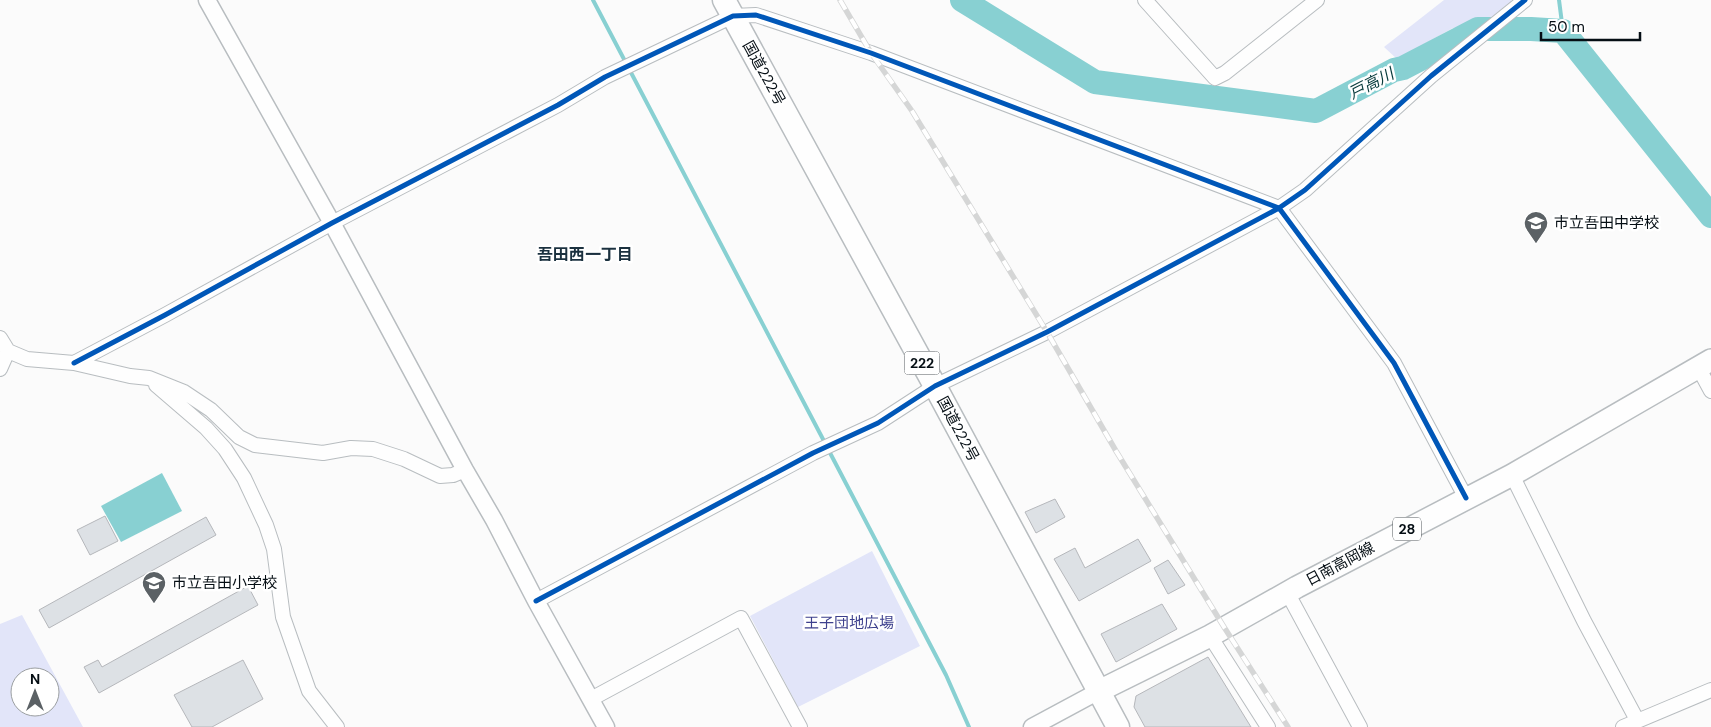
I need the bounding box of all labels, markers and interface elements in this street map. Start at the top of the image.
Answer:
scale bar [1541,10,1640,42]
text: 50 m [1548,17,1585,37]
street label: 国道222号 [738,37,790,109]
water label: 戸高川 [1345,62,1399,104]
school or university icon: 市立吾田中学校 [1523,210,1549,244]
place label: 市立吾田中学校 [1554,213,1659,233]
district label: 吾田西一丁目 [537,244,633,265]
road number: 222 [904,352,940,374]
street label: 国道222号 [933,393,983,465]
road number: 28 [1393,518,1421,540]
street label: 日南高岡線 [1302,538,1378,590]
school or university icon: 市立吾田小学校 [141,570,167,604]
place label: 市立吾田小学校 [172,573,277,593]
park label: 王子団地広場 [804,613,894,633]
north arrow [10,667,60,717]
text: N [30,670,40,688]

